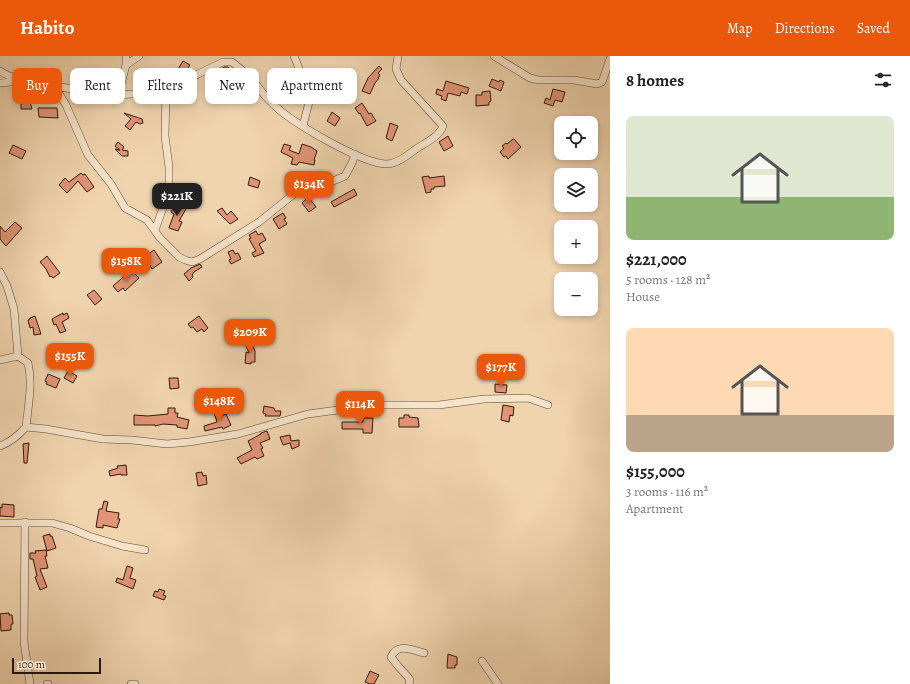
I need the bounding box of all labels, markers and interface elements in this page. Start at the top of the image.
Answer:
text: Habito [20,15,74,41]
text: Map [727,19,753,38]
text: Directions [775,19,835,38]
text: Saved [857,19,890,38]
chip: Buy [12,68,62,104]
chip: Rent [70,68,125,104]
chip: Filters [133,68,197,104]
chip: New [205,68,259,104]
chip: Apartment [267,68,357,104]
text: 8 homes [626,69,684,92]
icon: filters [872,69,894,91]
map controls [554,116,598,316]
button: locate [554,116,598,160]
icon: home [724,142,796,214]
button: layers [554,168,598,212]
pin: $134K [281,171,337,205]
text: $134K [294,175,324,192]
pin: $221K [149,183,205,217]
text: $221K [161,187,193,204]
button: + [554,220,598,264]
pin: $158K [98,248,154,282]
text: $221,000 [626,248,687,271]
text: $158K [110,252,142,269]
text: 5 rooms · 128 m² [626,271,710,288]
button: − [554,272,598,316]
text: House [626,288,660,305]
pin: $209K [222,319,278,353]
text: $209K [233,323,267,340]
pin: $155K [42,343,98,377]
text: $155K [55,347,85,364]
pin: $177K [473,354,529,388]
icon: home [724,354,796,426]
text: $177K [486,358,516,375]
pin: $148K [191,388,247,422]
pin: $114K [332,391,388,425]
text: $148K [203,392,235,409]
text: $114K [345,395,375,412]
text: $155,000 [626,460,685,483]
text: 3 rooms · 116 m² [626,483,708,500]
text: Apartment [626,500,684,517]
scale bar [12,656,101,675]
text: 100 m [18,657,45,672]

